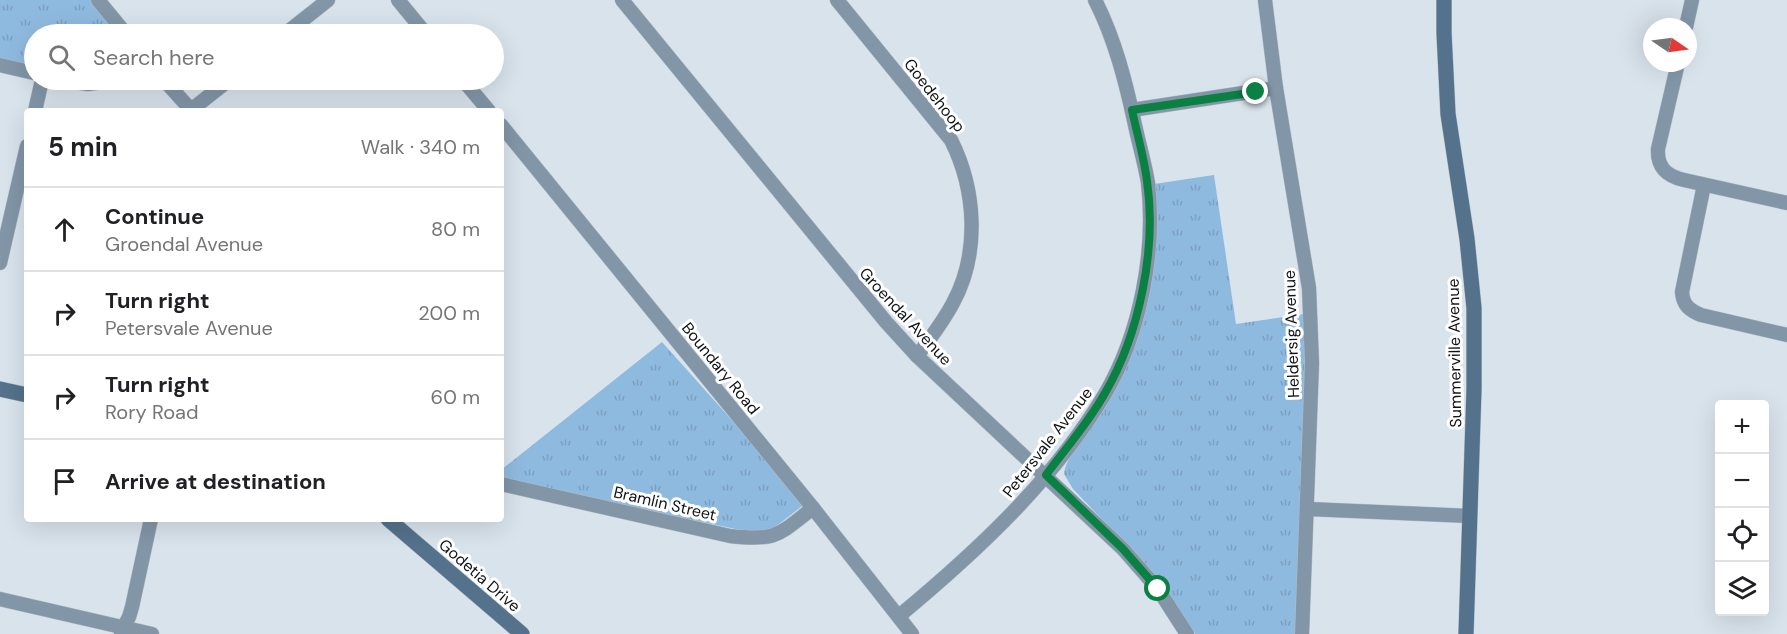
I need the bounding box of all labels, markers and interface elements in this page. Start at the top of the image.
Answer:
north arrow [1643,18,1697,72]
search box [24,24,504,90]
icon: search [45,41,78,74]
text: Search here [93,43,214,72]
street label: Goedehoop [899,54,970,136]
route end [1242,78,1268,104]
text: 5 min [48,130,118,164]
text: Walk · 340 m [361,134,480,160]
text: Continue [105,202,204,231]
icon: ahead [48,213,81,246]
text: 80 m [431,216,480,242]
text: Groendal Avenue [105,231,263,257]
street label: Groendal Avenue [855,263,956,370]
street label: Heldersig Avenue [1279,270,1304,398]
street label: Summerville Avenue [1443,278,1466,428]
text: Turn right [105,286,210,315]
icon: right [48,297,81,330]
text: 200 m [418,300,480,326]
text: Petersvale Avenue [105,315,273,341]
street label: Boundary Road [677,318,764,419]
text: Turn right [105,370,210,399]
icon: right [48,381,81,414]
street label: Petersvale Avenue [998,383,1097,502]
text: 60 m [431,384,480,410]
text: Rory Road [105,399,199,425]
map controls [1715,400,1769,616]
button: + [1715,400,1769,454]
button: − [1715,454,1769,508]
icon: arrive [48,465,81,498]
text: Arrive at destination [105,467,326,496]
street label: Bramlin Street [612,481,718,525]
button: locate [1715,508,1769,562]
street label: Godetia Drive [435,534,525,617]
button: layers [1715,562,1769,616]
route start [1144,575,1170,601]

